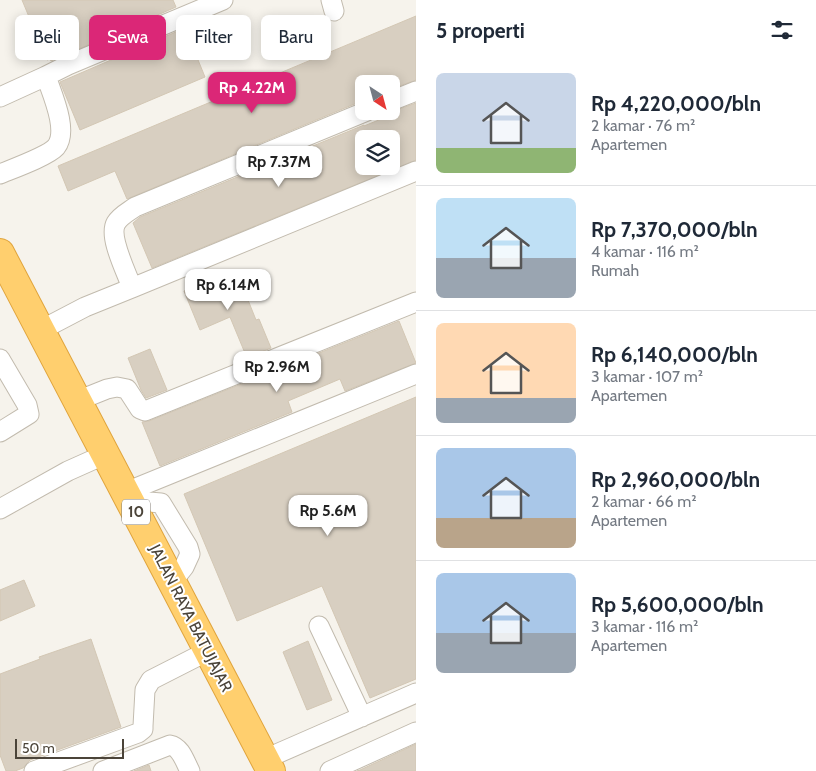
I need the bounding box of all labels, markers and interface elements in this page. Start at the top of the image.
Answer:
chip: Beli [15,15,79,60]
chip: Sewa [89,15,166,60]
chip: Filter [176,15,251,60]
chip: Baru [261,15,331,60]
icon: filters [768,16,796,44]
text: 5 properti [436,18,525,43]
pin: Rp 4.22M [200,72,304,114]
north arrow [355,75,400,120]
map controls [355,75,400,175]
text: Rp 4.22M [219,78,285,97]
text: Rp 4,220,000/bln [591,91,761,116]
icon: home [476,93,536,153]
text: 2 kamar · 76 m² [591,116,695,135]
button: layers [355,130,400,175]
text: Apartemen [591,135,667,154]
pin: Rp 7.37M [227,146,331,188]
text: Rp 7.37M [247,152,311,171]
text: Rp 7,370,000/bln [591,217,758,242]
icon: home [476,218,536,278]
text: 4 kamar · 116 m² [591,242,699,261]
text: Rumah [591,261,639,280]
pin: Rp 6.14M [176,268,280,311]
text: Rp 6.14M [196,275,260,294]
text: Rp 6,140,000/bln [591,342,758,367]
icon: home [476,343,536,403]
pin: Rp 2.96M [225,350,329,393]
text: Rp 2.96M [244,357,310,376]
text: 3 kamar · 107 m² [591,367,703,386]
text: Apartemen [591,386,667,405]
text: Rp 2,960,000/bln [591,467,760,492]
icon: home [476,468,536,528]
text: 2 kamar · 66 m² [591,492,697,511]
pin: Rp 5.6M [282,494,374,537]
road number: 10 [122,500,150,524]
text: Rp 5.6M [299,501,357,520]
text: Apartemen [591,511,667,530]
street label: JALAN RAYA BATUJAJAR [145,540,237,695]
text: Rp 5,600,000/bln [591,592,764,617]
icon: home [476,593,536,653]
text: 3 kamar · 116 m² [591,617,698,636]
text: Apartemen [591,636,667,655]
scale bar [15,736,124,759]
text: 50 m [22,739,55,757]

